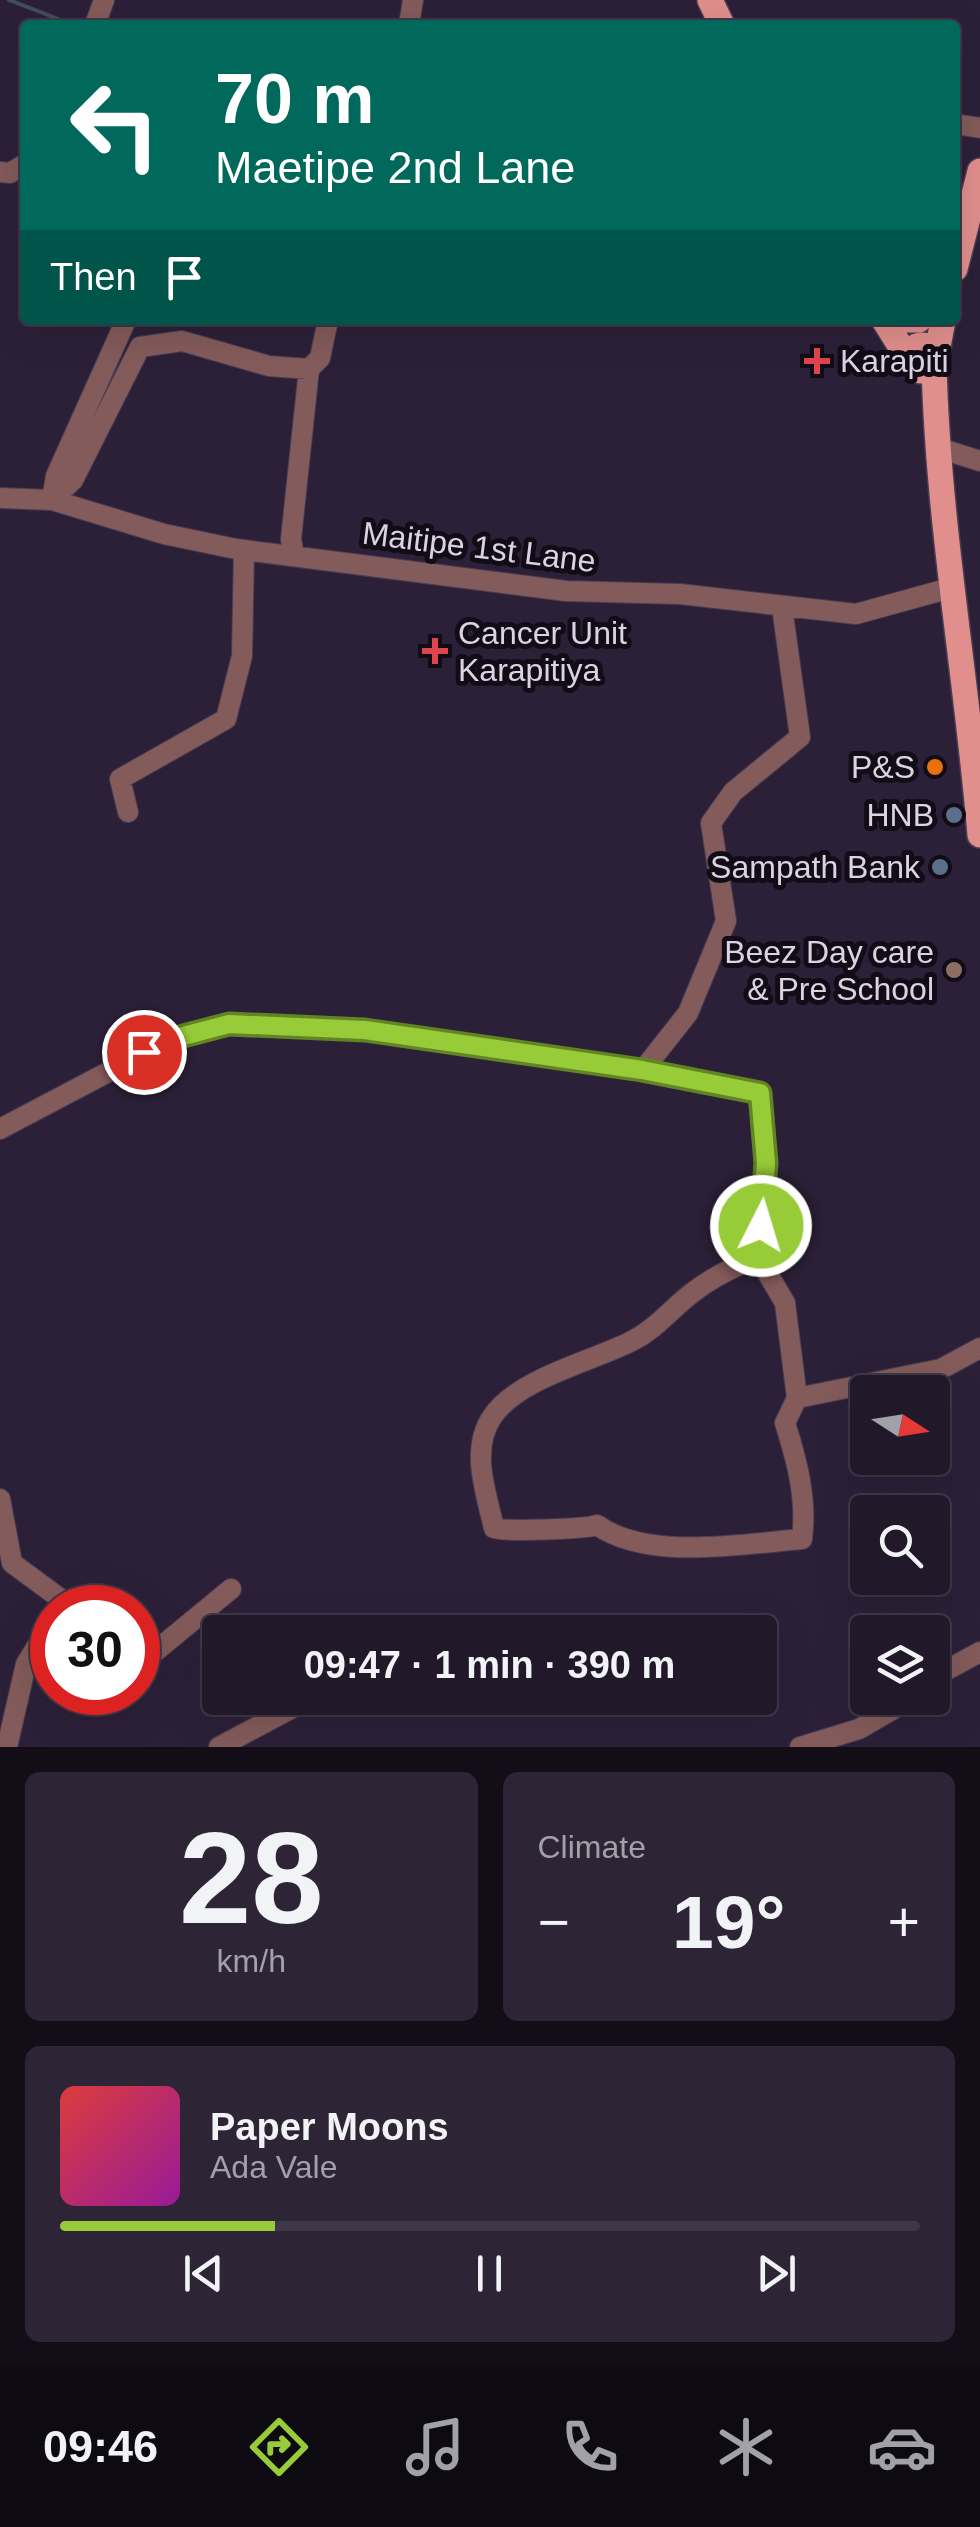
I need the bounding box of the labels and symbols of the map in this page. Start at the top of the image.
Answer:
place label: Karapiti [840,343,949,379]
marker: Karapiti [804,348,830,374]
street label: Maitipe 1st Lane [360,515,598,579]
place label: Cancer Unit Karapitiya [458,615,627,688]
marker: Cancer Unit Karapitiya [422,638,448,664]
place label: P&S [851,749,915,785]
marker: P&S [924,756,946,778]
place label: HNB [866,797,934,833]
marker: HNB [943,804,965,826]
place label: Sampath Bank [710,849,921,885]
marker: Sampath Bank [929,856,951,878]
place label: Beez Day care & Pre School [724,934,934,1007]
marker: Beez Day care & Pre School [943,959,965,981]
pin [102,1010,187,1095]
position arrow [709,1174,813,1278]
north arrow [850,1375,950,1475]
speed limit sign: 30 [30,1585,160,1715]

